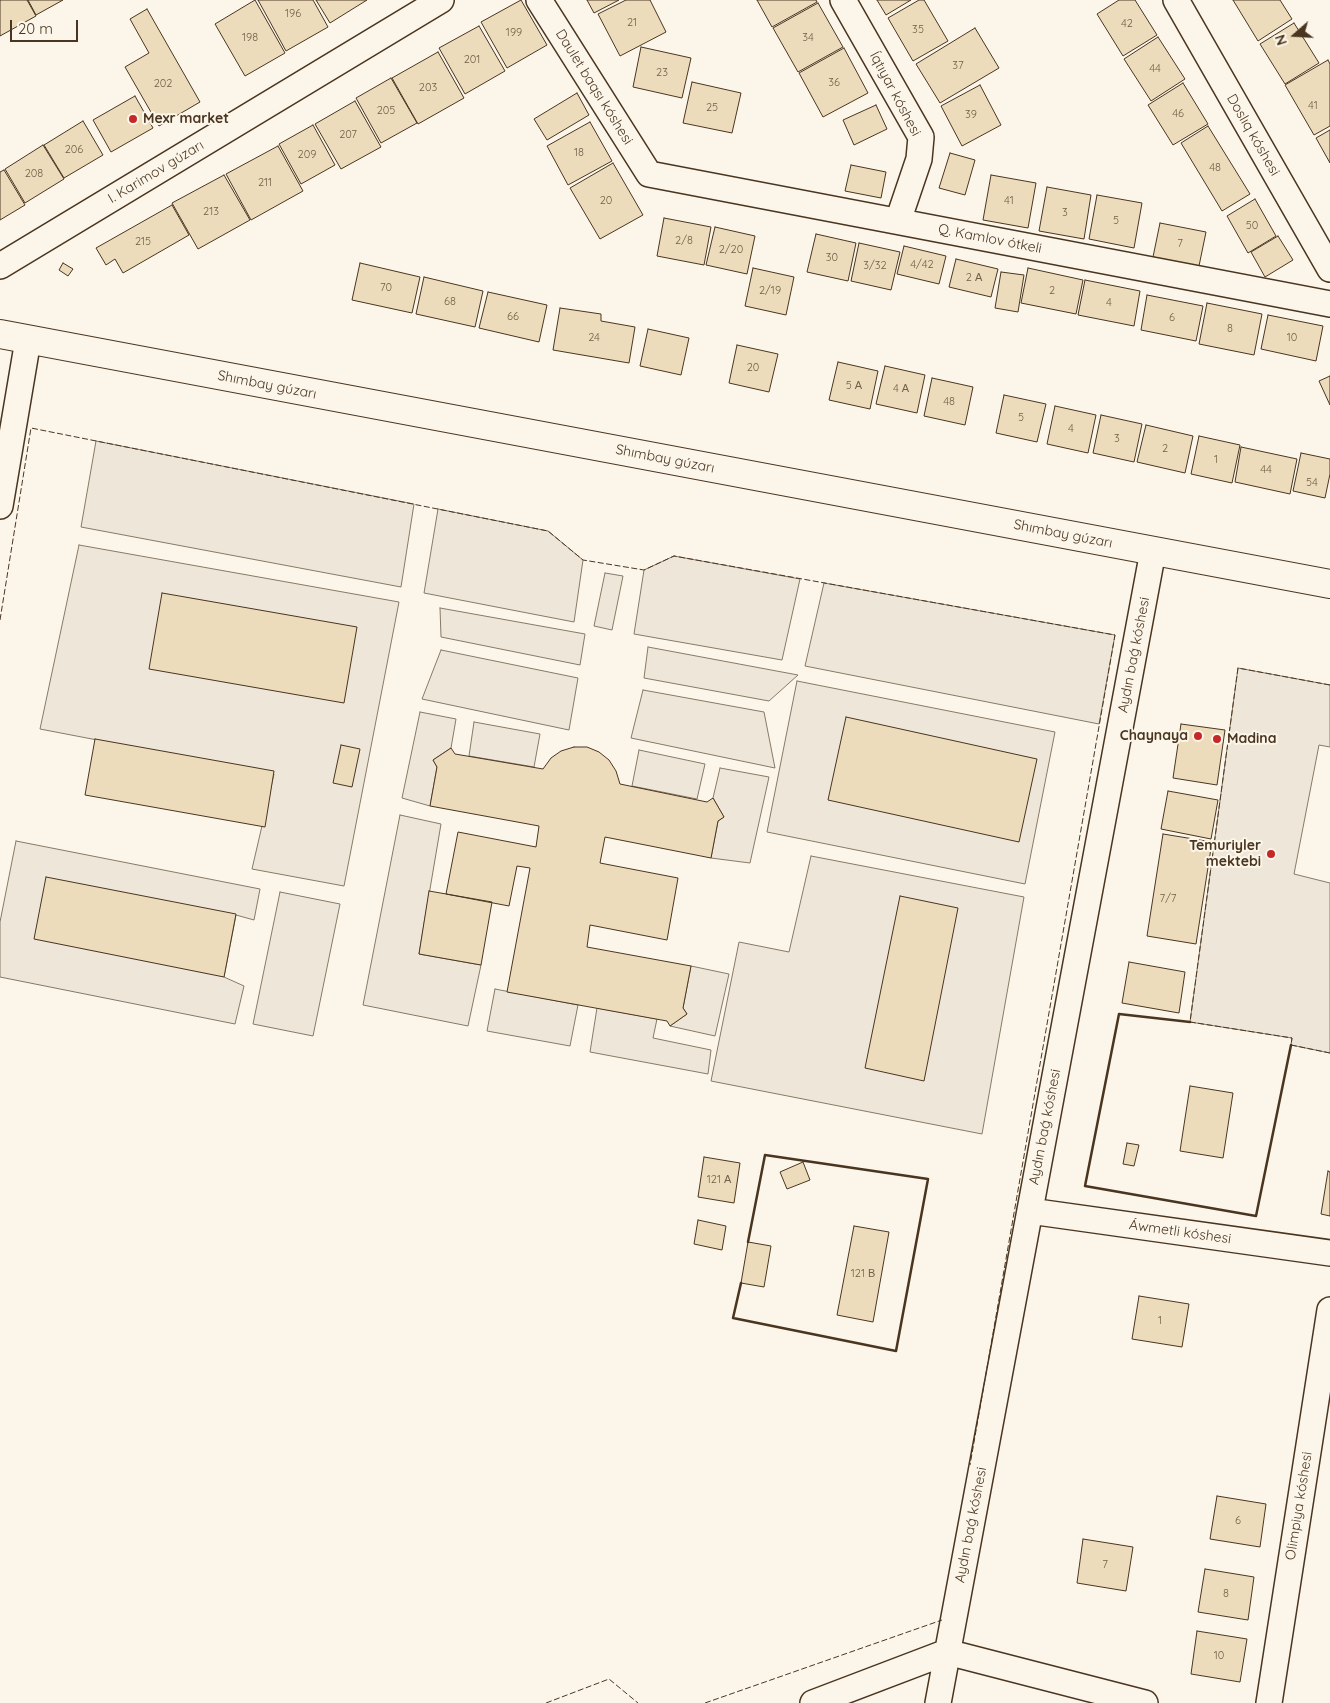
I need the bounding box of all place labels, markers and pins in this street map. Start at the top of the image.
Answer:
place label: Mexr market [143,111,229,127]
marker: Mexr market [127,113,139,125]
place label: Chaynaya [1120,728,1188,744]
marker: Chaynaya [1192,730,1204,742]
place label: Madina [1227,731,1276,747]
marker: Madina [1211,733,1223,745]
place label: Temuriyler mektebi [1189,838,1261,870]
marker: Temuriyler mektebi [1265,848,1277,860]

